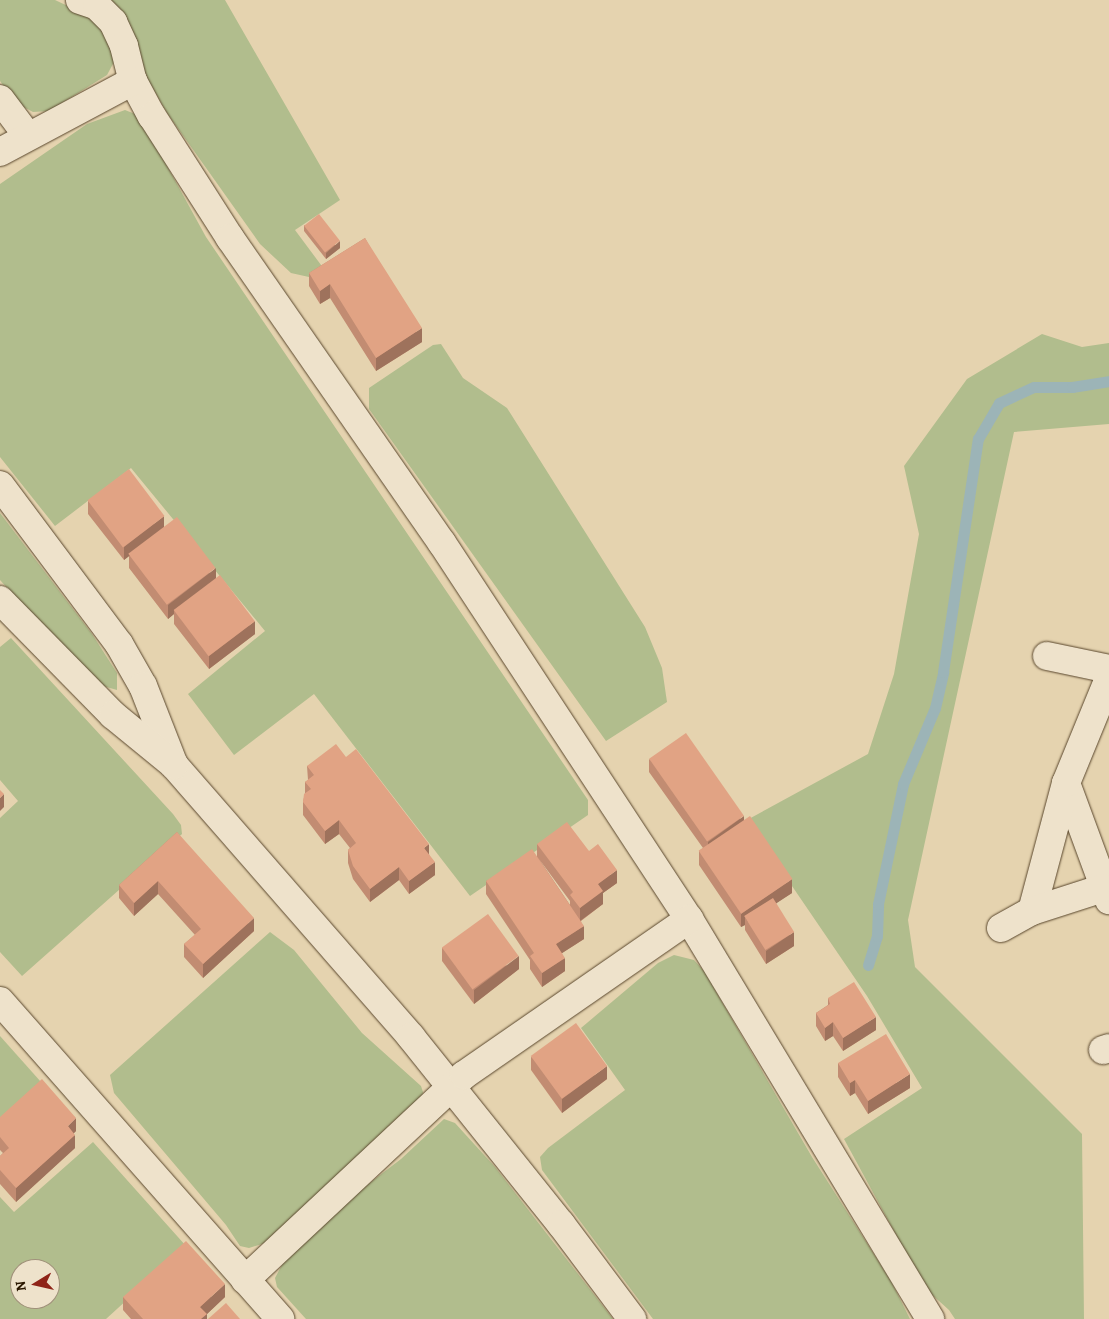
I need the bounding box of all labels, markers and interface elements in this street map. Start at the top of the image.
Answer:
north arrow [10,1259,60,1309]
text: N [10,1280,31,1293]

